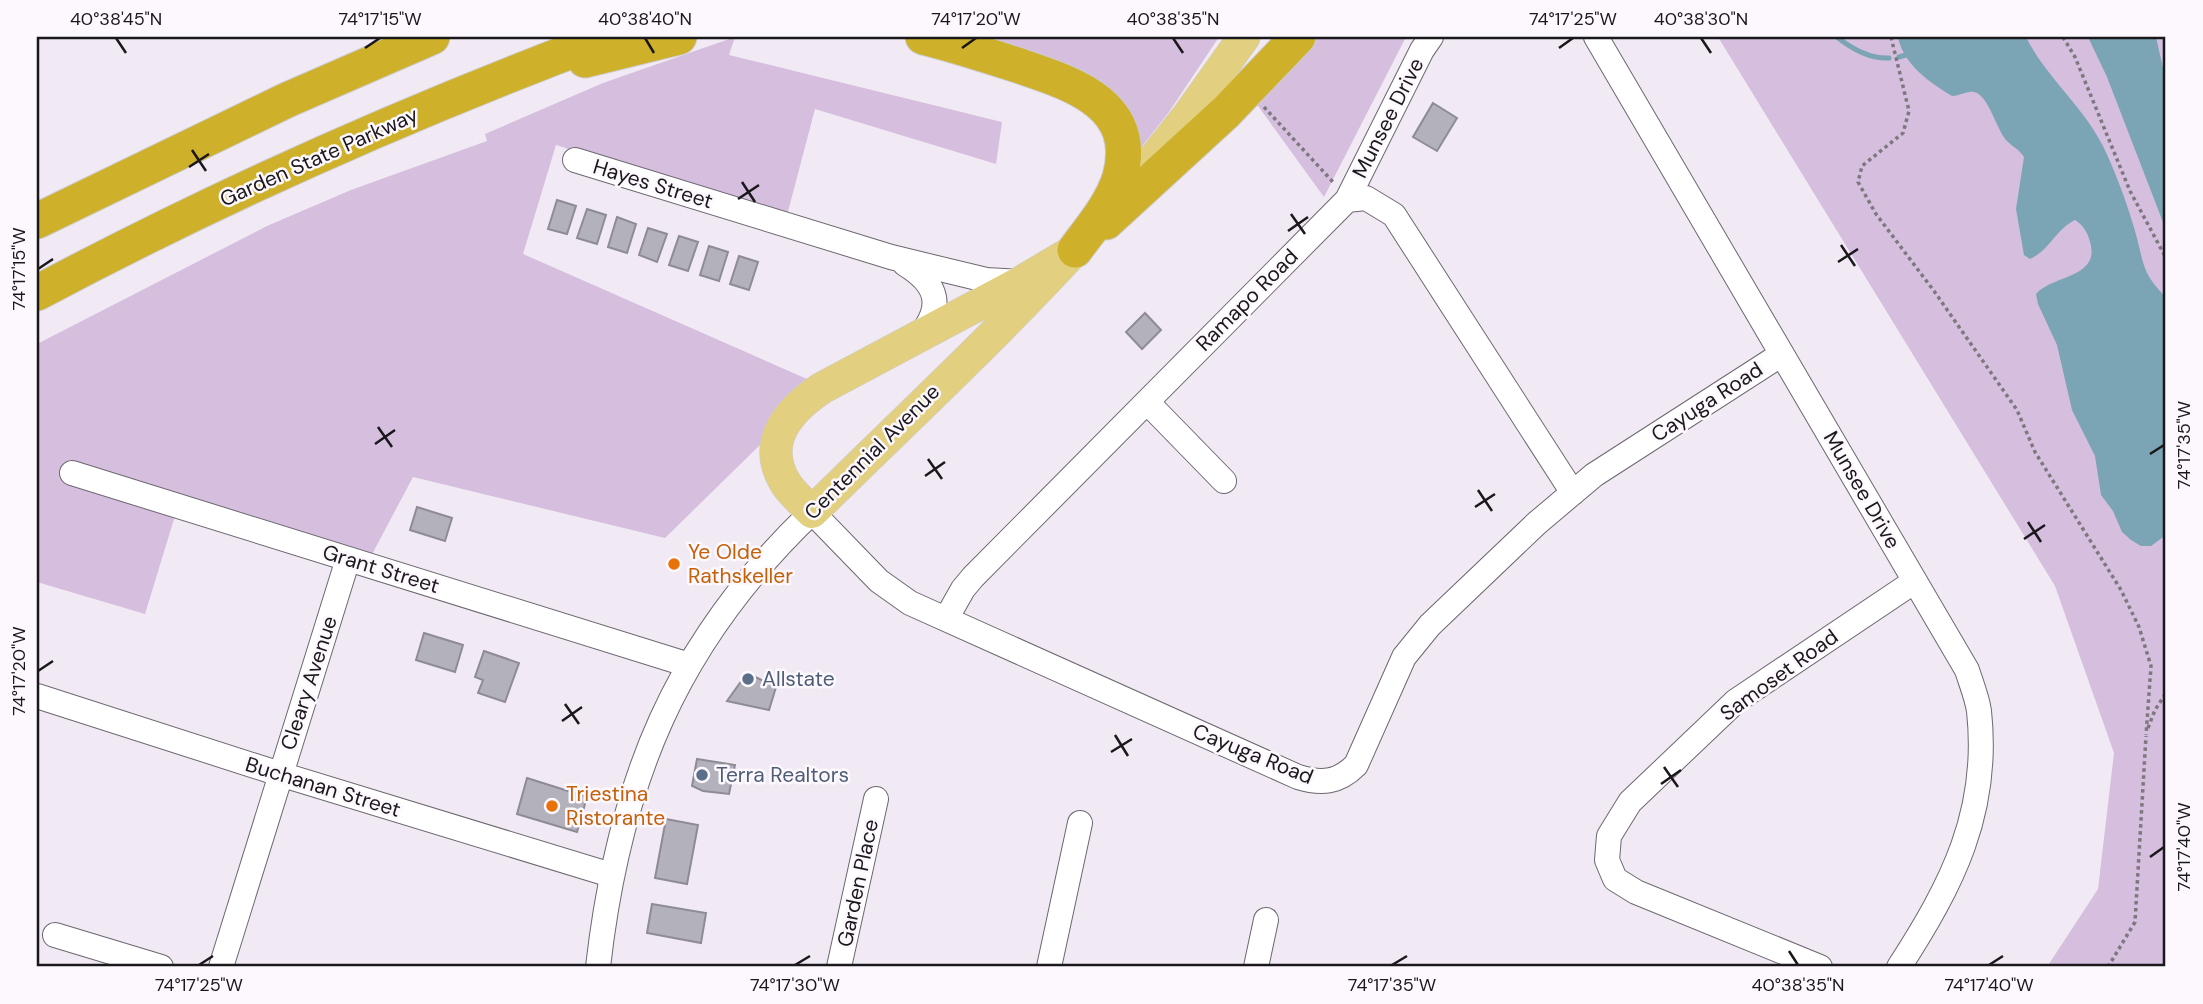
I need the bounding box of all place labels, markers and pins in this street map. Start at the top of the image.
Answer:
place label: Ye Olde Rathskeller [688,538,793,590]
marker: Ye Olde Rathskeller [666,556,682,572]
place label: Allstate [762,665,835,693]
marker: Allstate [740,671,756,687]
place label: Terra Realtors [716,761,849,789]
marker: Terra Realtors [694,767,710,783]
place label: Triestina Ristorante [566,780,665,832]
marker: Triestina Ristorante [544,798,560,814]

